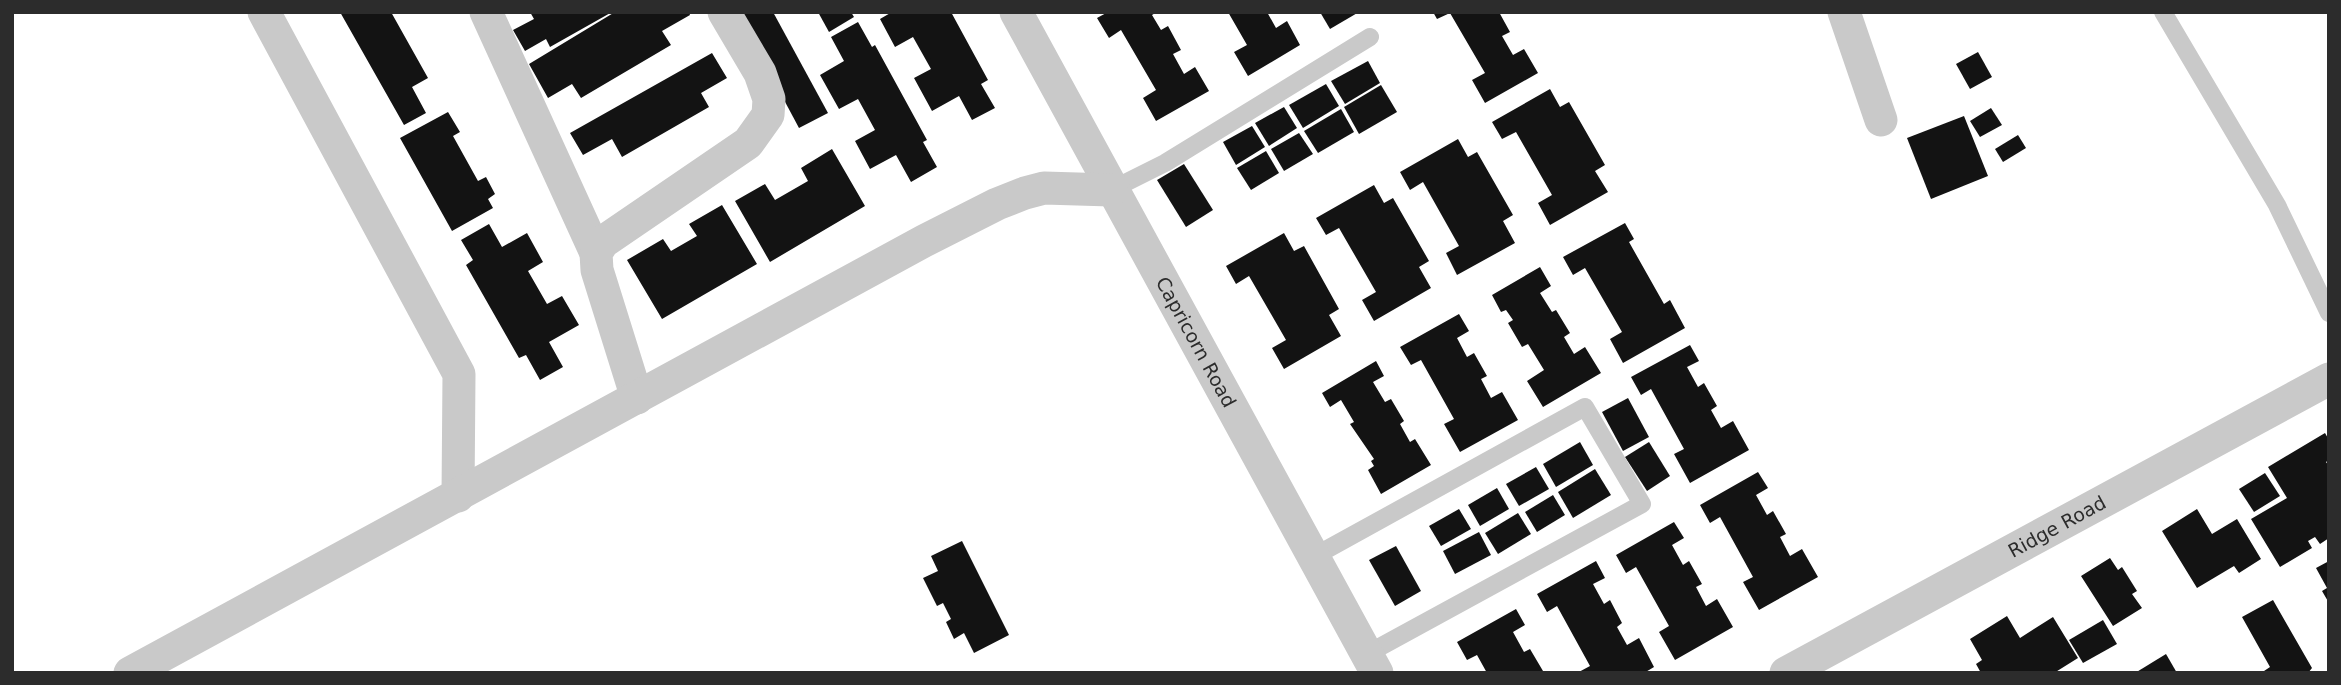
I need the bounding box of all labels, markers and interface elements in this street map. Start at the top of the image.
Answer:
street label: Capricorn Road [1152,273,1241,411]
street label: Ridge Road [2004,491,2110,562]

